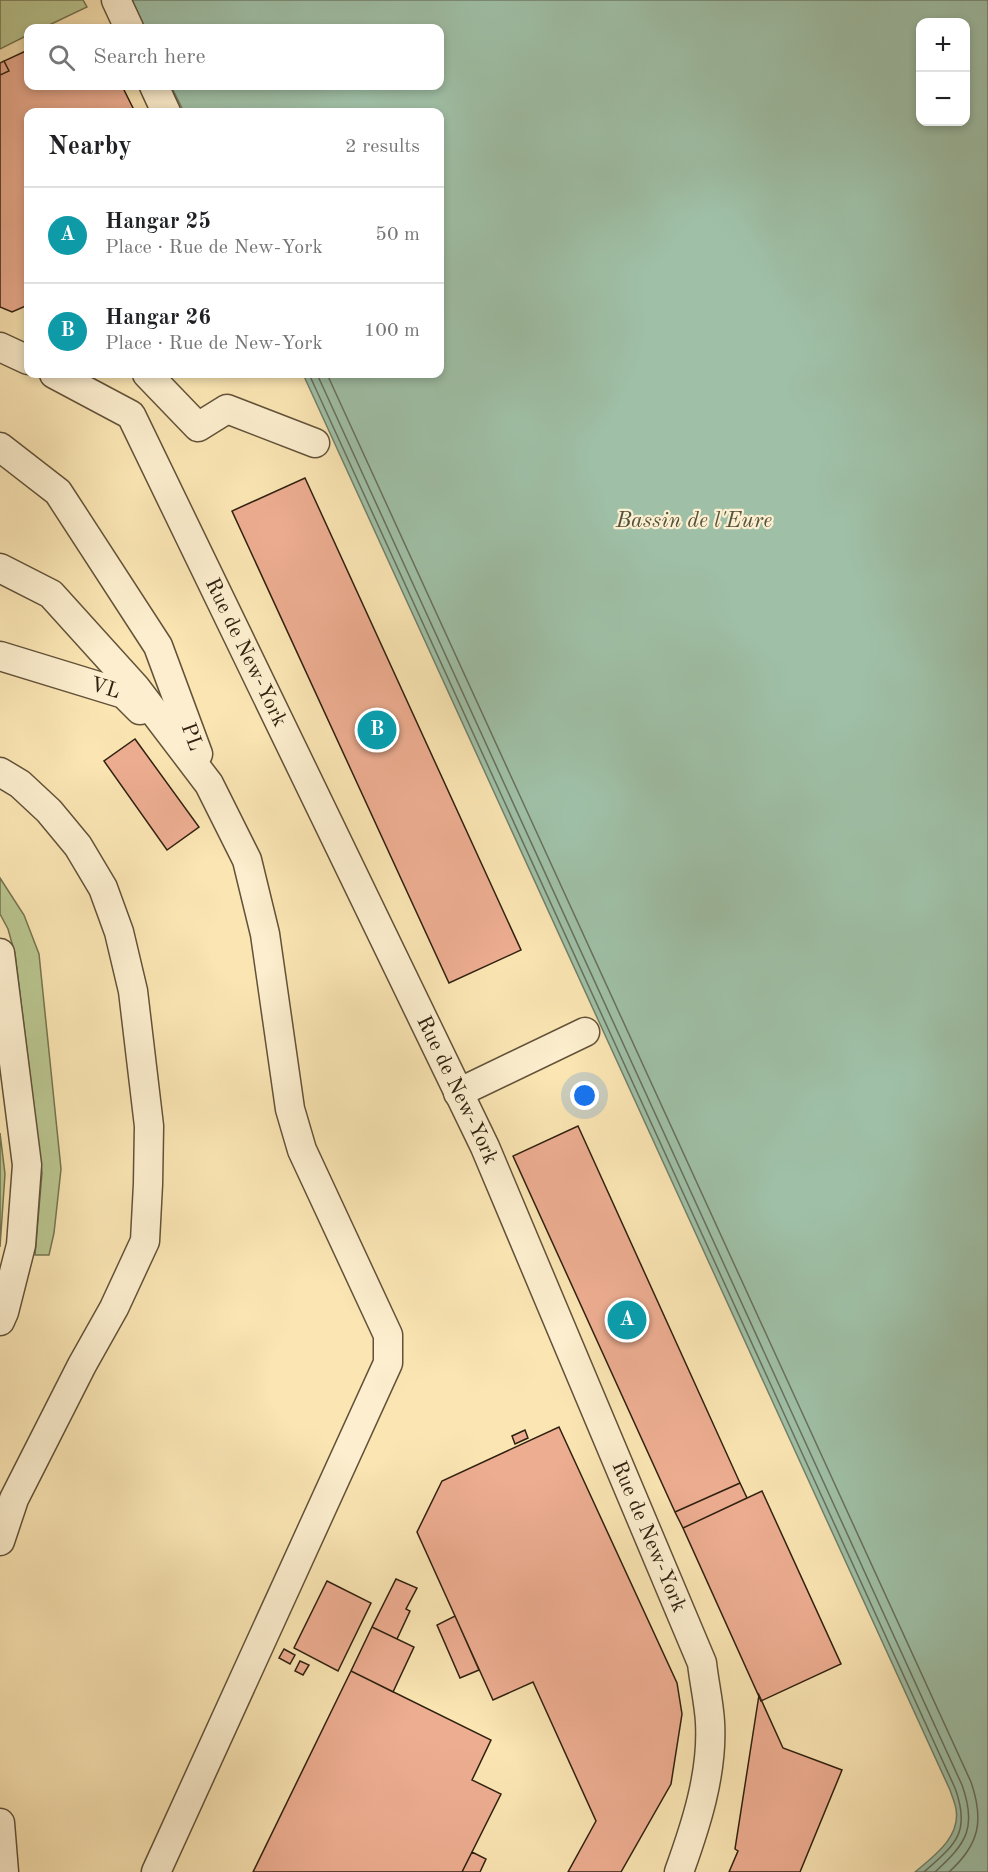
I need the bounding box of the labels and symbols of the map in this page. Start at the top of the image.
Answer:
water label: Bassin de l'Eure [615,510,772,532]
street label: Rue de New-York [201,575,291,730]
street label: VL [88,674,123,703]
pin: B [358,708,397,752]
street label: PL [177,720,206,754]
street label: Rue de New-York [413,1012,502,1167]
your location [570,1081,599,1110]
pin: A [608,1298,646,1342]
street label: Rue de New-York [608,1458,690,1615]

